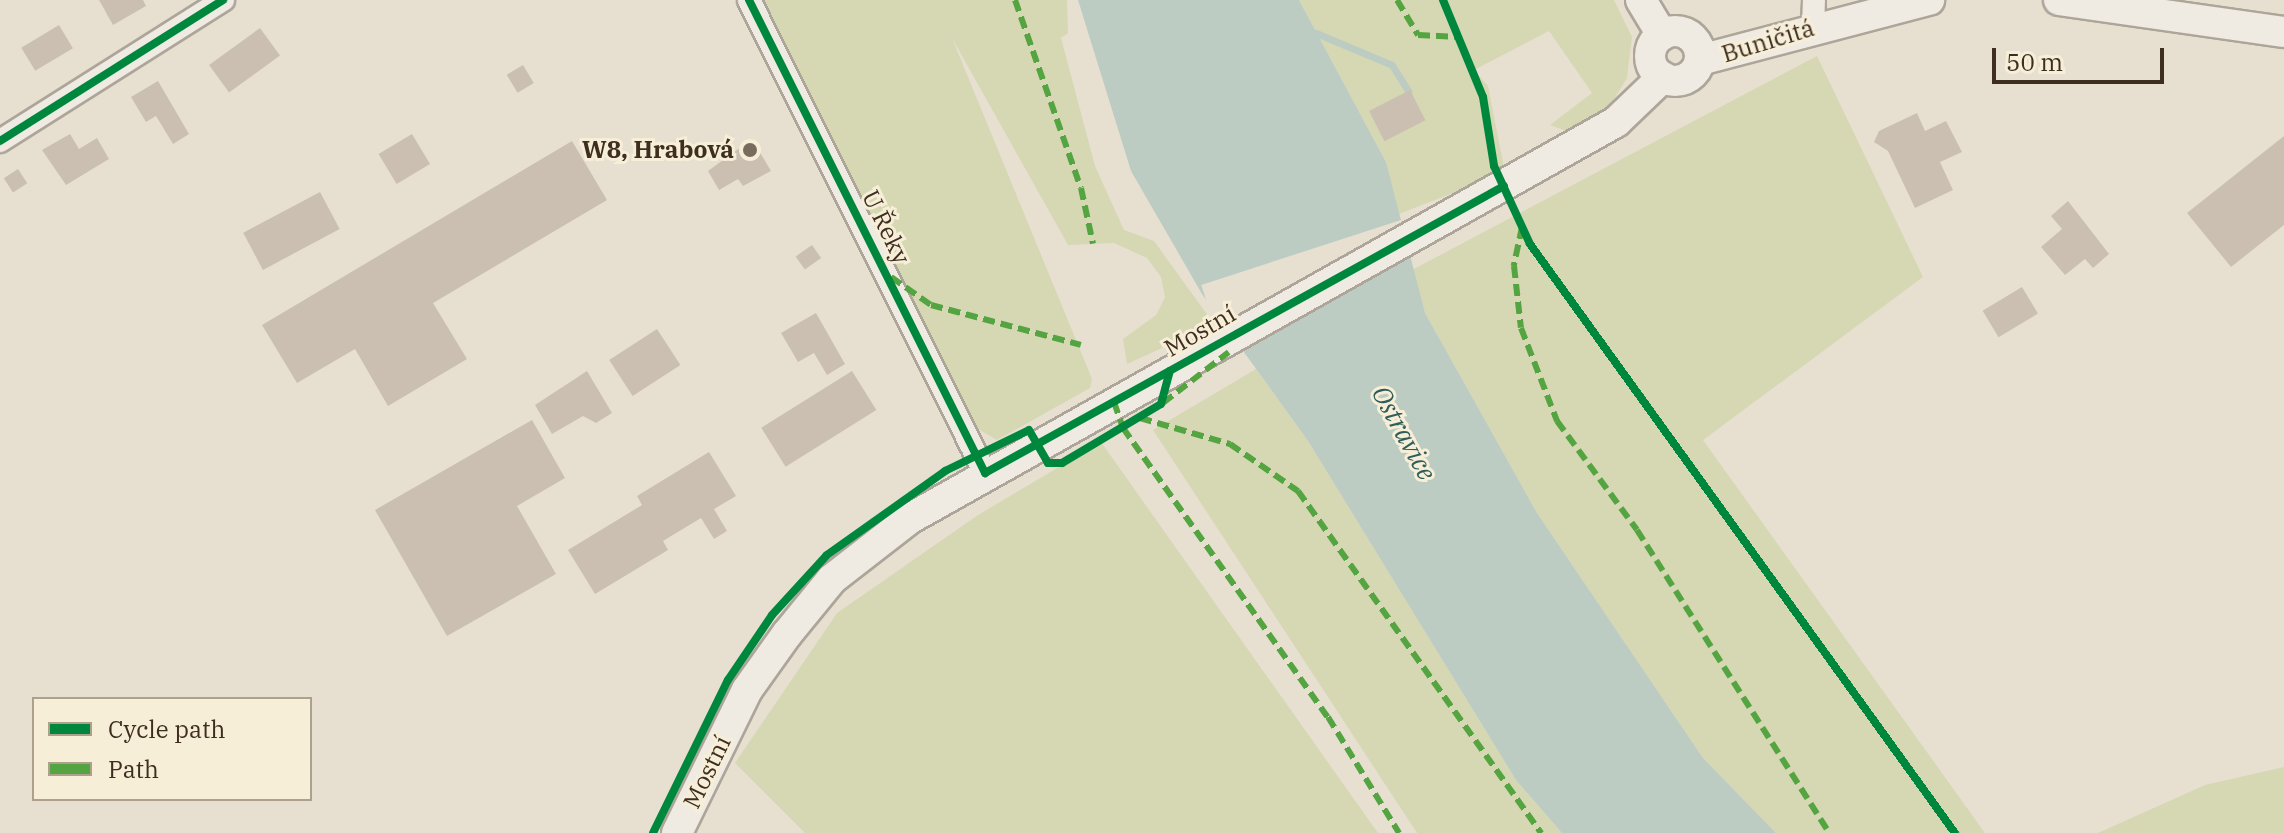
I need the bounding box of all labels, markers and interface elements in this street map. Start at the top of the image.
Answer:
street label: Buničitá [1718,13,1818,69]
scale bar [1996,32,2168,82]
text: 50 m [2006,46,2063,78]
place label: W8, Hrabová [582,136,734,164]
marker: W8, Hrabová [741,141,759,159]
street label: U Řeky [856,185,916,269]
street label: Mostní [1159,299,1241,363]
water label: Ostravice [1365,380,1443,486]
legend [32,697,312,801]
text: Cycle path [108,713,225,745]
street label: Mostní [677,731,737,813]
text: Path [108,753,159,785]

